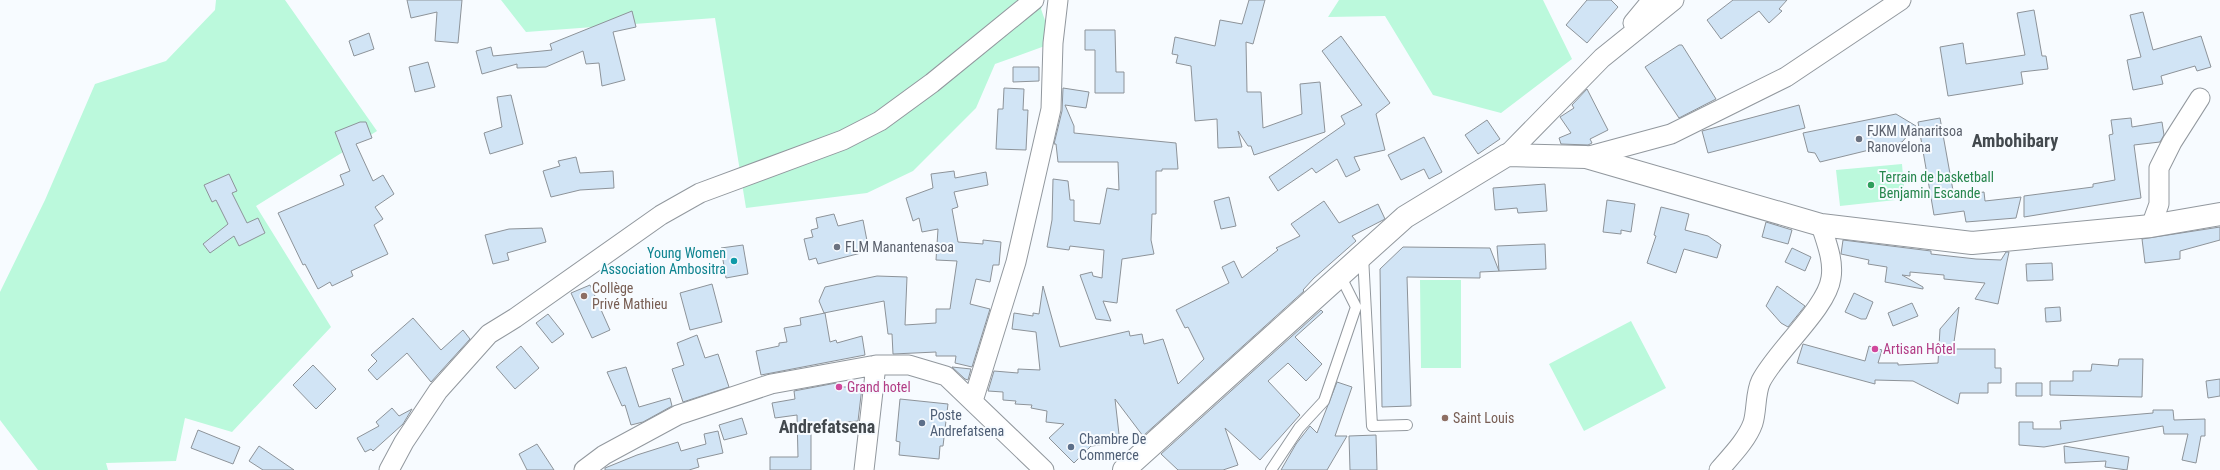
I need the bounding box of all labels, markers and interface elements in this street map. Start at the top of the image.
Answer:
place label: FJKM Manaritsoa Ranovelona [1867,123,1963,155]
district label: Ambohibary [1972,130,2058,151]
marker: FJKM Manaritsoa Ranovelona [1854,134,1864,144]
place label: Terrain de basketball Benjamin Escande [1879,169,1994,201]
marker: Terrain de basketball Benjamin Escande [1866,180,1876,190]
place label: FLM Manantenasoa [845,239,954,255]
marker: FLM Manantenasoa [832,242,842,252]
place label: Young Women Association Ambositra [600,245,726,277]
marker: Young Women Association Ambositra [729,256,739,266]
place label: Collège Privé Mathieu [592,280,668,312]
marker: Collège Privé Mathieu [579,291,589,301]
place label: Artisan Hôtel [1883,341,1956,357]
marker: Artisan Hôtel [1870,344,1880,354]
place label: Grand hotel [847,379,911,395]
marker: Grand hotel [834,382,844,392]
place label: Poste Andrefatsena [930,407,1004,439]
place label: Saint Louis [1453,410,1514,426]
marker: Saint Louis [1440,413,1450,423]
district label: Andrefatsena [779,416,875,437]
marker: Poste Andrefatsena [917,418,927,428]
place label: Chambre De Commerce [1079,431,1147,463]
marker: Chambre De Commerce [1066,442,1076,452]

